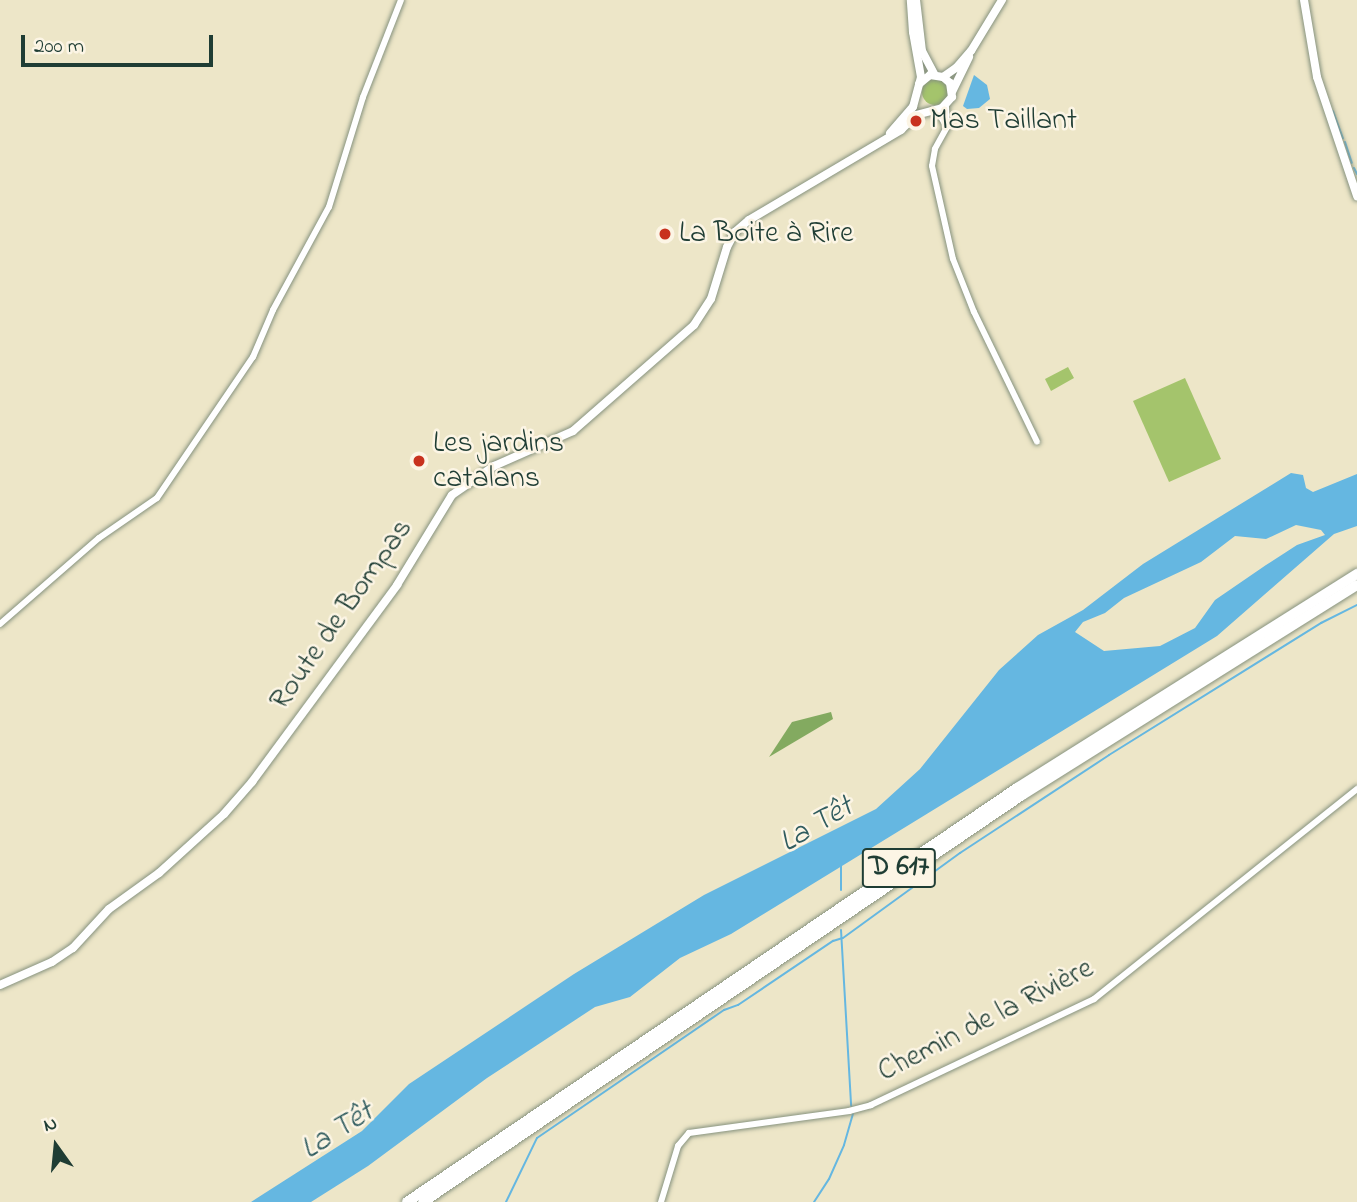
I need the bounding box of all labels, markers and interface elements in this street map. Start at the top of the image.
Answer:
scale bar [24,21,217,65]
text: 200 m [34,32,84,62]
place label: Mas Taillant [930,103,1077,139]
marker: Mas Taillant [908,113,924,129]
place label: La Boite à Rire [679,216,853,252]
marker: La Boite à Rire [657,226,673,242]
place label: Les jardins catalans [433,426,564,496]
marker: Les jardins catalans [411,453,427,469]
street label: Route de Bompas [263,513,421,717]
water label: La Têt [773,789,861,863]
road number: D 617 [860,844,937,892]
street label: Chemin de la Rivière [872,951,1100,1091]
water label: La Têt [294,1094,382,1170]
north arrow [21,1111,91,1181]
text: N [41,1111,60,1140]

